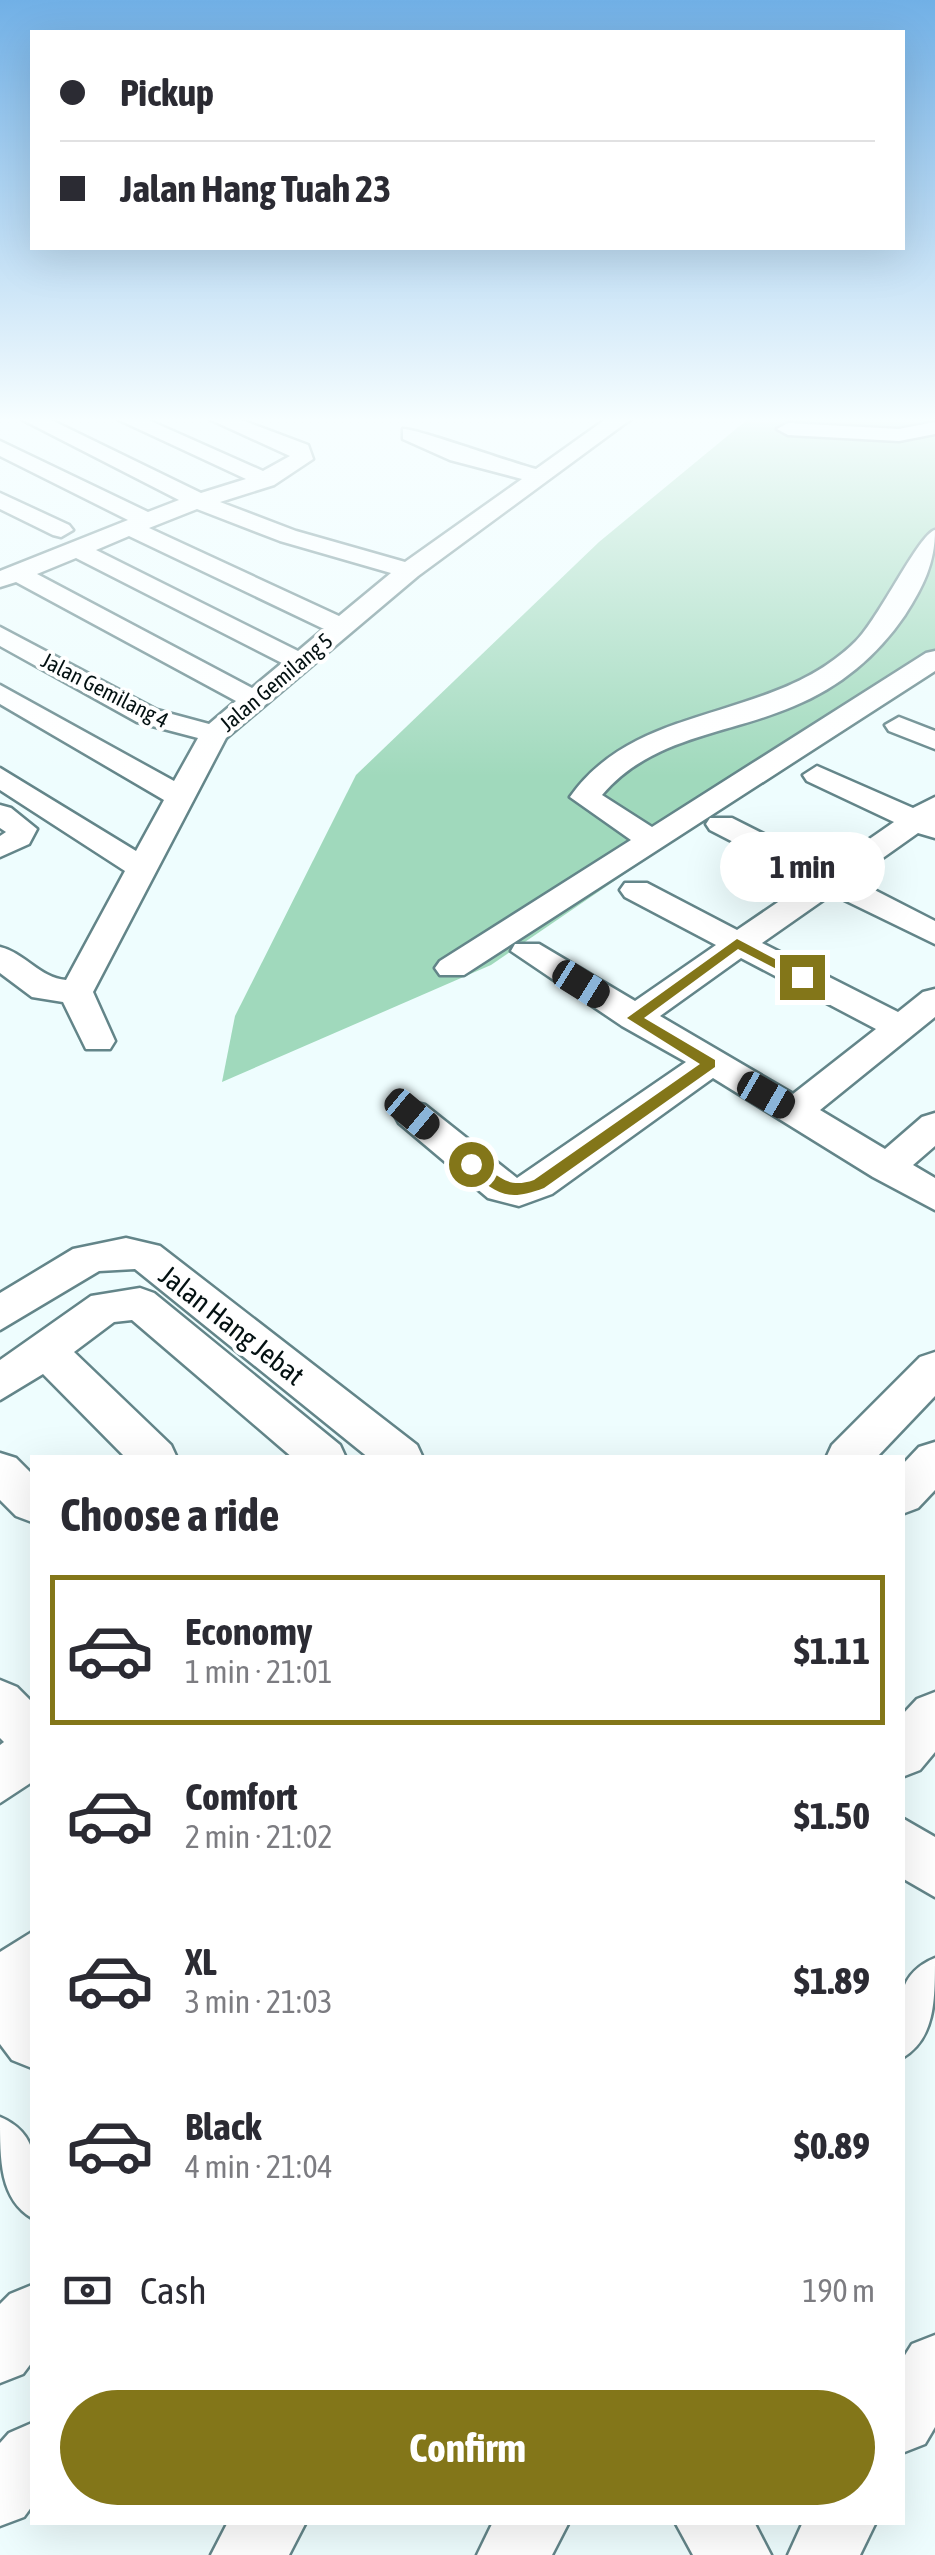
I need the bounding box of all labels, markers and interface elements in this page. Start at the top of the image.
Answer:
text: Pickup [120,71,214,114]
text: Jalan Hang Tuah 23 [120,167,391,210]
street label: Jalan Gemilang 5 [214,627,338,737]
street label: Jalan Gemilang 4 [37,647,173,733]
callout: 1 min [720,832,884,902]
text: 1 min [770,848,835,885]
car [548,955,614,1013]
route end [780,955,825,1000]
car [733,1067,799,1123]
car [379,1083,445,1145]
route start [449,1142,494,1187]
street label: Jalan Hang Jebat [153,1259,311,1391]
text: Choose a ride [60,1489,279,1541]
icon: car [65,1605,155,1695]
text: Economy [185,1610,312,1653]
text: $1.11 [794,1629,870,1672]
text: 1 min · 21:01 [185,1653,332,1690]
icon: car [65,1770,155,1860]
text: Comfort [185,1775,297,1818]
text: $1.50 [794,1794,870,1837]
text: 2 min · 21:02 [185,1818,332,1855]
icon: car [65,1935,155,2025]
text: XL [185,1940,217,1983]
text: $1.89 [794,1959,870,2002]
text: 3 min · 21:03 [185,1983,332,2020]
icon: car [65,2100,155,2190]
text: Black [185,2105,262,2148]
text: $0.89 [794,2124,870,2167]
text: 4 min · 21:04 [185,2148,332,2185]
icon: cash [60,2263,115,2318]
text: Cash [140,2269,207,2312]
text: 190 m [802,2272,875,2309]
button: Confirm [60,2390,875,2505]

